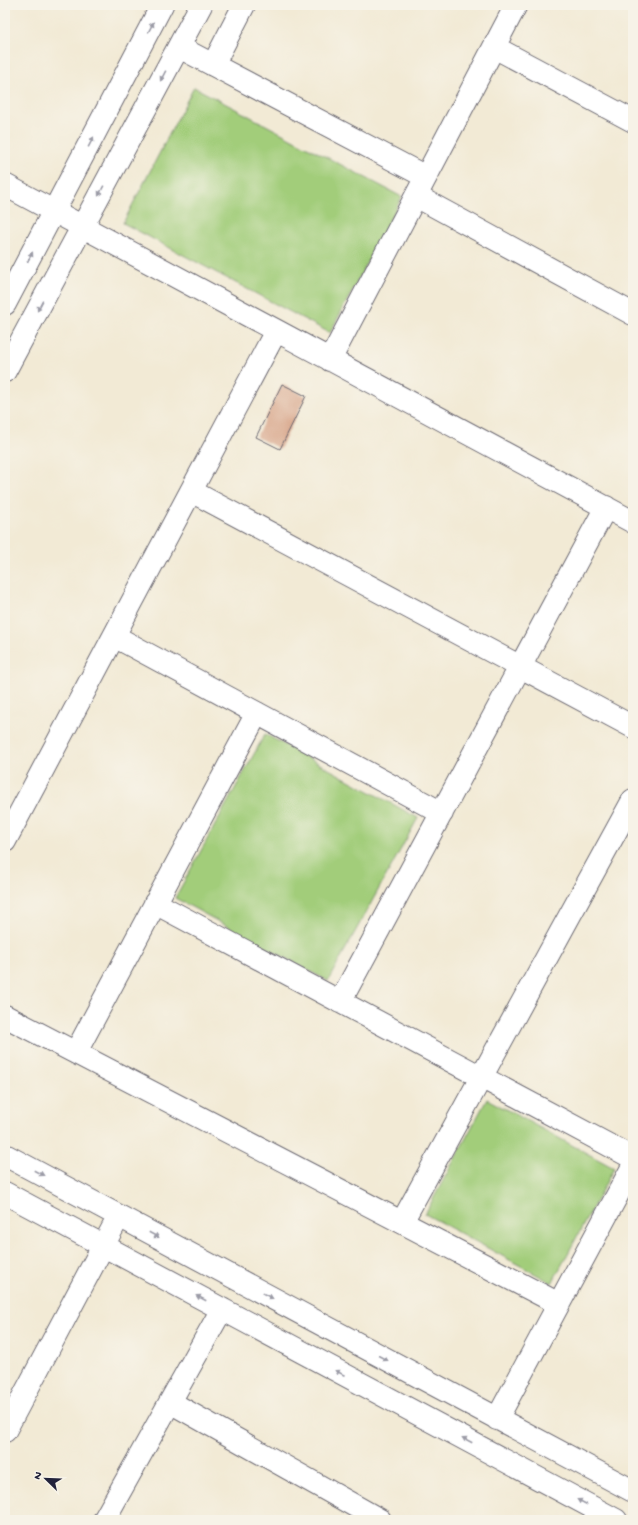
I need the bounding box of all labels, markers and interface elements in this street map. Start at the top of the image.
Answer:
one-way arrow [147,21,154,32]
one-way arrow [159,71,166,82]
one-way arrow [87,136,94,148]
one-way arrow [98,185,105,197]
one-way arrow [27,251,33,263]
one-way arrow [37,300,43,312]
one-way arrow [34,1170,45,1176]
one-way arrow [148,1231,160,1238]
one-way arrow [263,1293,274,1299]
one-way arrow [195,1295,207,1301]
one-way arrow [377,1354,389,1361]
one-way arrow [335,1369,346,1376]
one-way arrow [462,1437,473,1444]
north arrow [26,1459,66,1499]
text: N [32,1470,46,1482]
one-way arrow [576,1498,588,1505]

